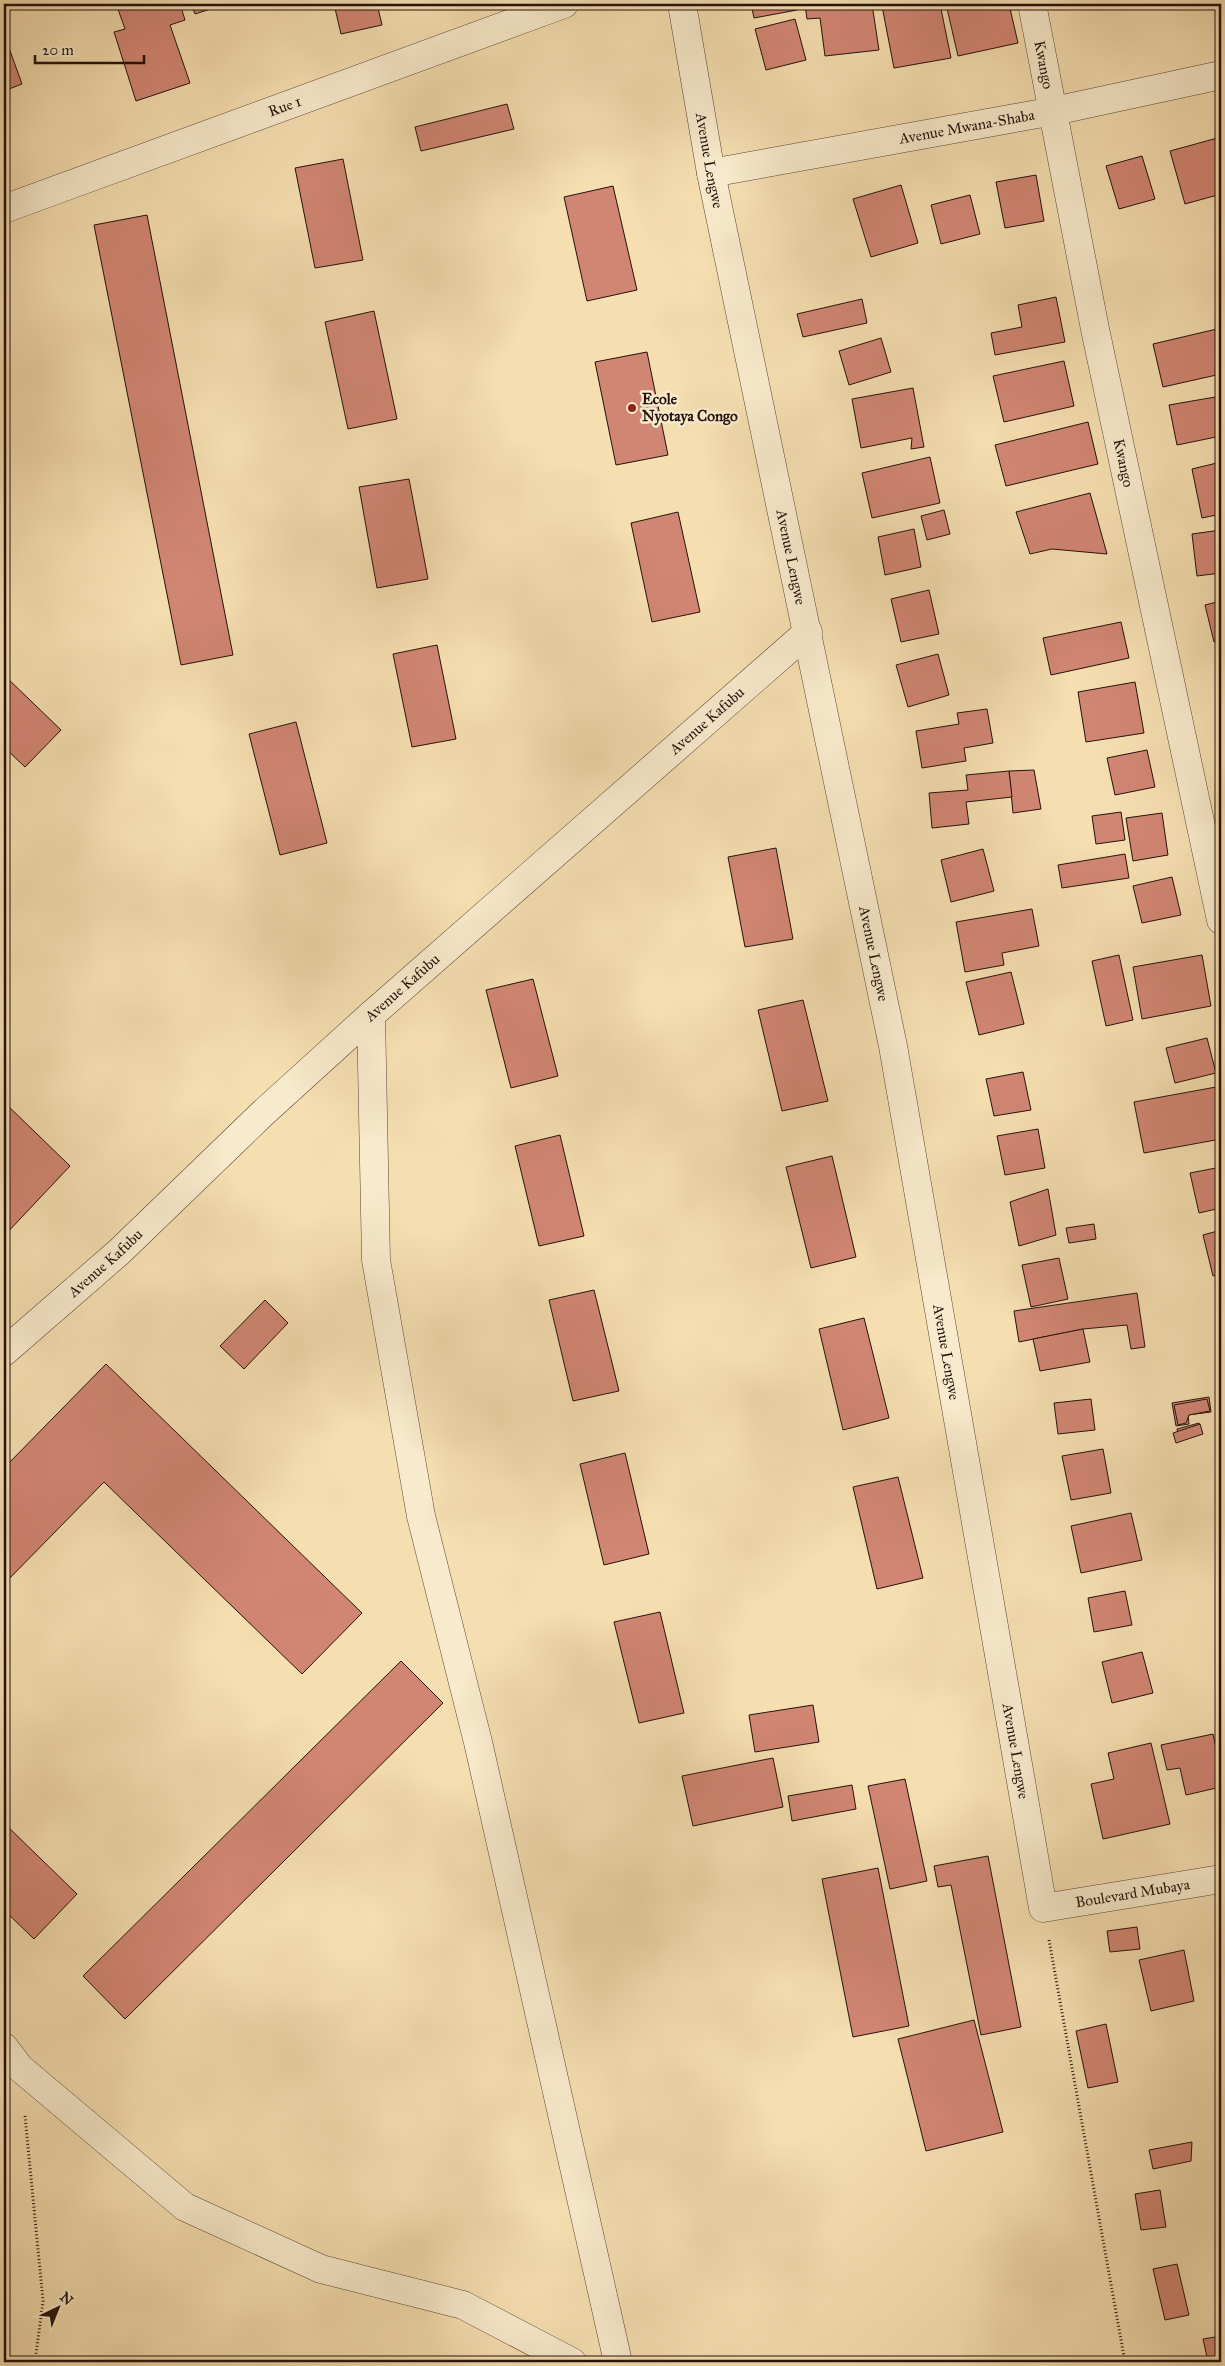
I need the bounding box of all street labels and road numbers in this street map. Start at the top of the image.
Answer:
street label: Kwango [1030,39,1057,91]
street label: Rue 1 [266,92,304,120]
street label: Avenue Mwana-Shaba [897,106,1037,148]
street label: Avenue Lengwe [692,110,727,210]
street label: Kwango [1110,437,1138,489]
street label: Avenue Lengwe [772,507,810,607]
street label: Avenue Kafubu [665,683,748,759]
street label: Avenue Lengwe [855,903,892,1003]
street label: Avenue Kafubu [360,950,443,1026]
street label: Avenue Kafubu [64,1225,146,1302]
street label: Avenue Lengwe [929,1302,963,1401]
street label: Avenue Lengwe [998,1701,1033,1800]
street label: Boulevard Mubaya [1074,1875,1192,1912]

